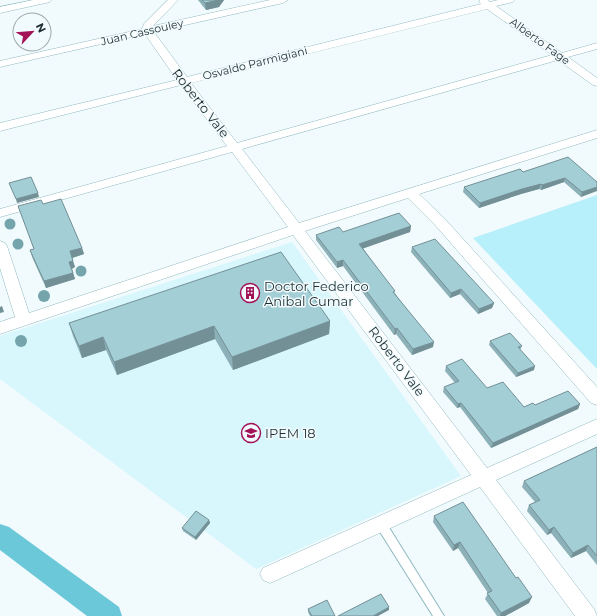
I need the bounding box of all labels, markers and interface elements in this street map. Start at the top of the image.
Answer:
north arrow [12,12,52,52]
street label: Alberto Fage [507,14,573,68]
street label: Juan Cassouley [98,16,185,49]
text: N [33,21,49,35]
street label: Osvaldo Parmigiani [201,43,309,83]
street label: Roberto Vale [169,65,233,141]
place label: Doctor Federico Anibal Cumar [264,278,369,309]
building icon: Doctor Federico Anibal Cumar [239,282,261,304]
street label: Roberto Vale [365,323,429,399]
school or university icon: IPEM 18 [240,422,262,444]
place label: IPEM 18 [265,425,316,441]

